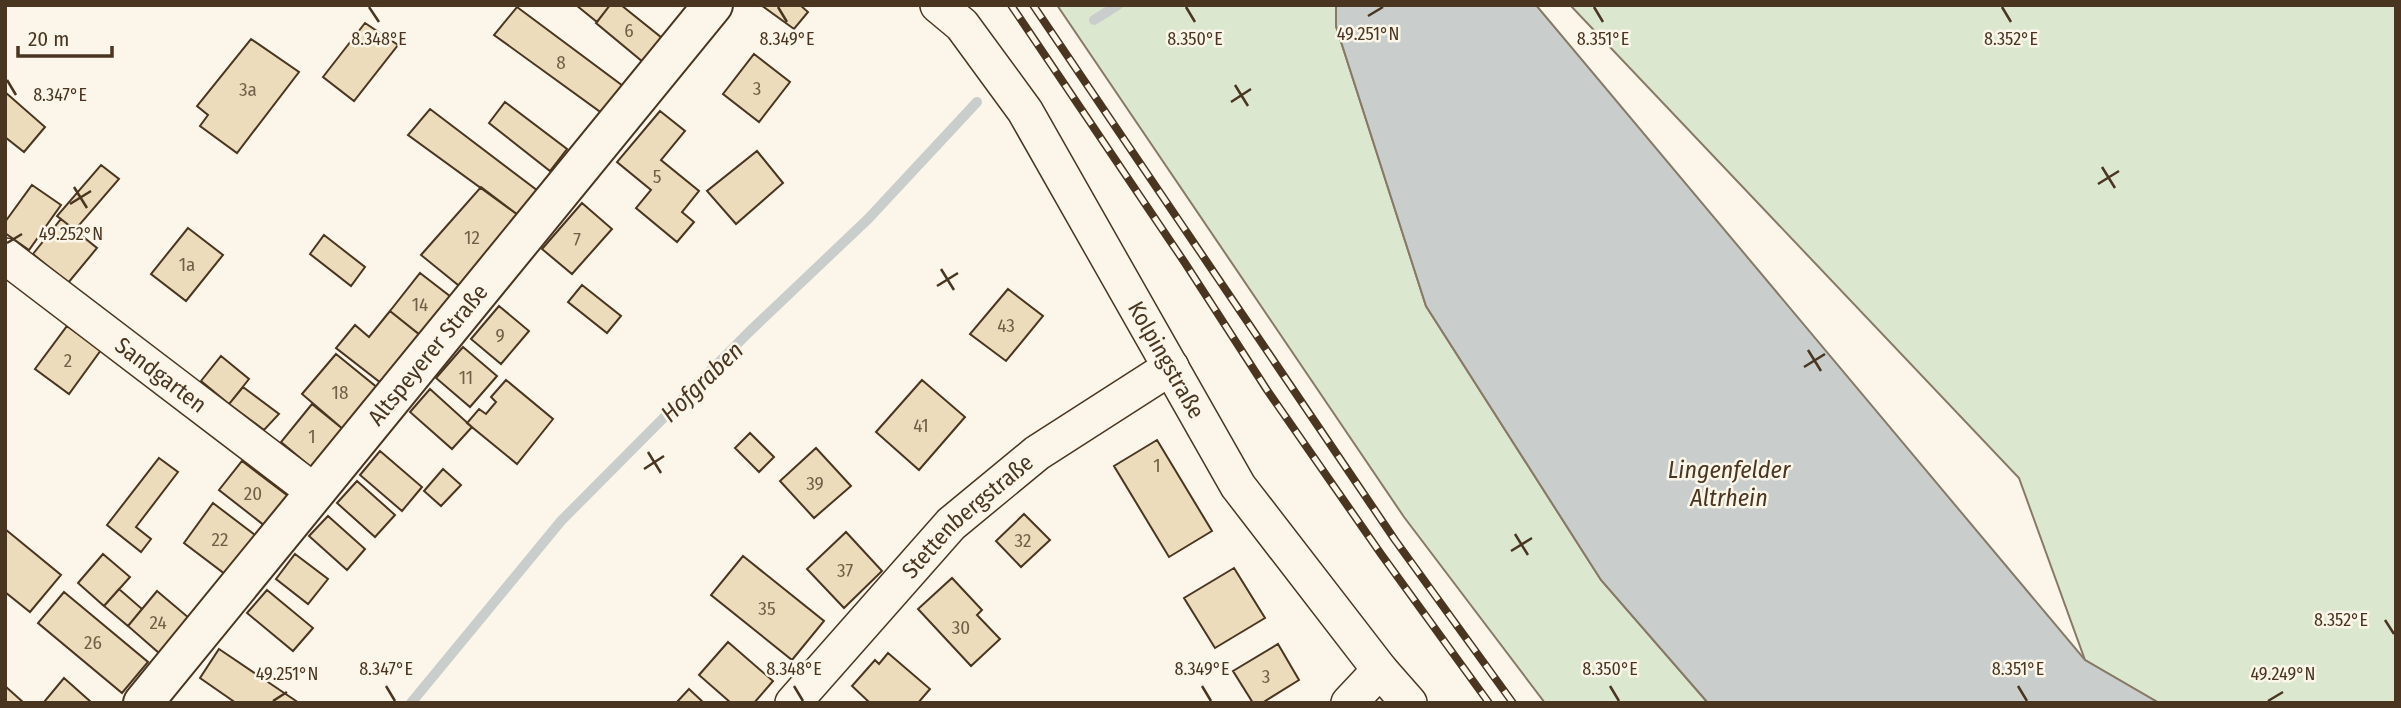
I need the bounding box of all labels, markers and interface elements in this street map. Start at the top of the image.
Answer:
scale bar [18,14,112,58]
house number: 6 [624,19,634,42]
text: 49.251°N [1337,23,1399,45]
text: 20 m [28,26,69,52]
text: 8.348°E [351,28,407,50]
text: 8.349°E [759,28,815,50]
text: 8.350°E [1167,28,1223,50]
text: 8.351°E [1577,28,1629,50]
text: 8.352°E [1984,28,2038,50]
house number: 8 [556,51,566,74]
house number: 3 [753,77,761,100]
house number: 3a [239,78,257,101]
text: 8.347°E [33,84,87,106]
house number: 5 [653,165,661,188]
text: 49.252°N [39,223,103,245]
house number: 12 [464,226,480,249]
house number: 7 [573,228,581,251]
house number: 1a [179,253,195,276]
street label: Altspeyerer Straße [362,278,494,431]
house number: 14 [412,293,428,316]
street label: Kolpingstraße [1122,296,1211,423]
house number: 43 [997,314,1015,337]
house number: 9 [495,324,505,347]
street label: Sandgarten [110,331,212,419]
water label: Hofgraben [655,336,749,428]
house number: 2 [64,349,72,372]
house number: 11 [459,366,473,389]
house number: 18 [332,381,348,404]
house number: 41 [913,414,929,437]
house number: 1 [308,425,316,448]
street label: Stettenbergstraße [896,448,1039,584]
house number: 1 [1153,454,1161,477]
water label: Lingenfelder Altrhein [1668,456,1791,512]
house number: 39 [806,472,824,495]
house number: 20 [244,482,262,505]
house number: 22 [212,528,228,551]
house number: 32 [1015,529,1031,552]
house number: 37 [837,559,853,582]
house number: 35 [758,597,776,620]
text: 8.352°E [2314,609,2368,631]
house number: 24 [149,611,167,634]
house number: 30 [952,616,970,639]
house number: 26 [84,631,102,654]
text: 8.347°E [359,658,413,680]
text: 8.348°E [766,658,822,680]
text: 8.349°E [1174,658,1230,680]
text: 8.350°E [1582,658,1638,680]
text: 8.351°E [1992,658,2044,680]
text: 49.251°N [256,663,318,685]
text: 49.249°N [2250,663,2316,685]
house number: 3 [1262,665,1270,688]

